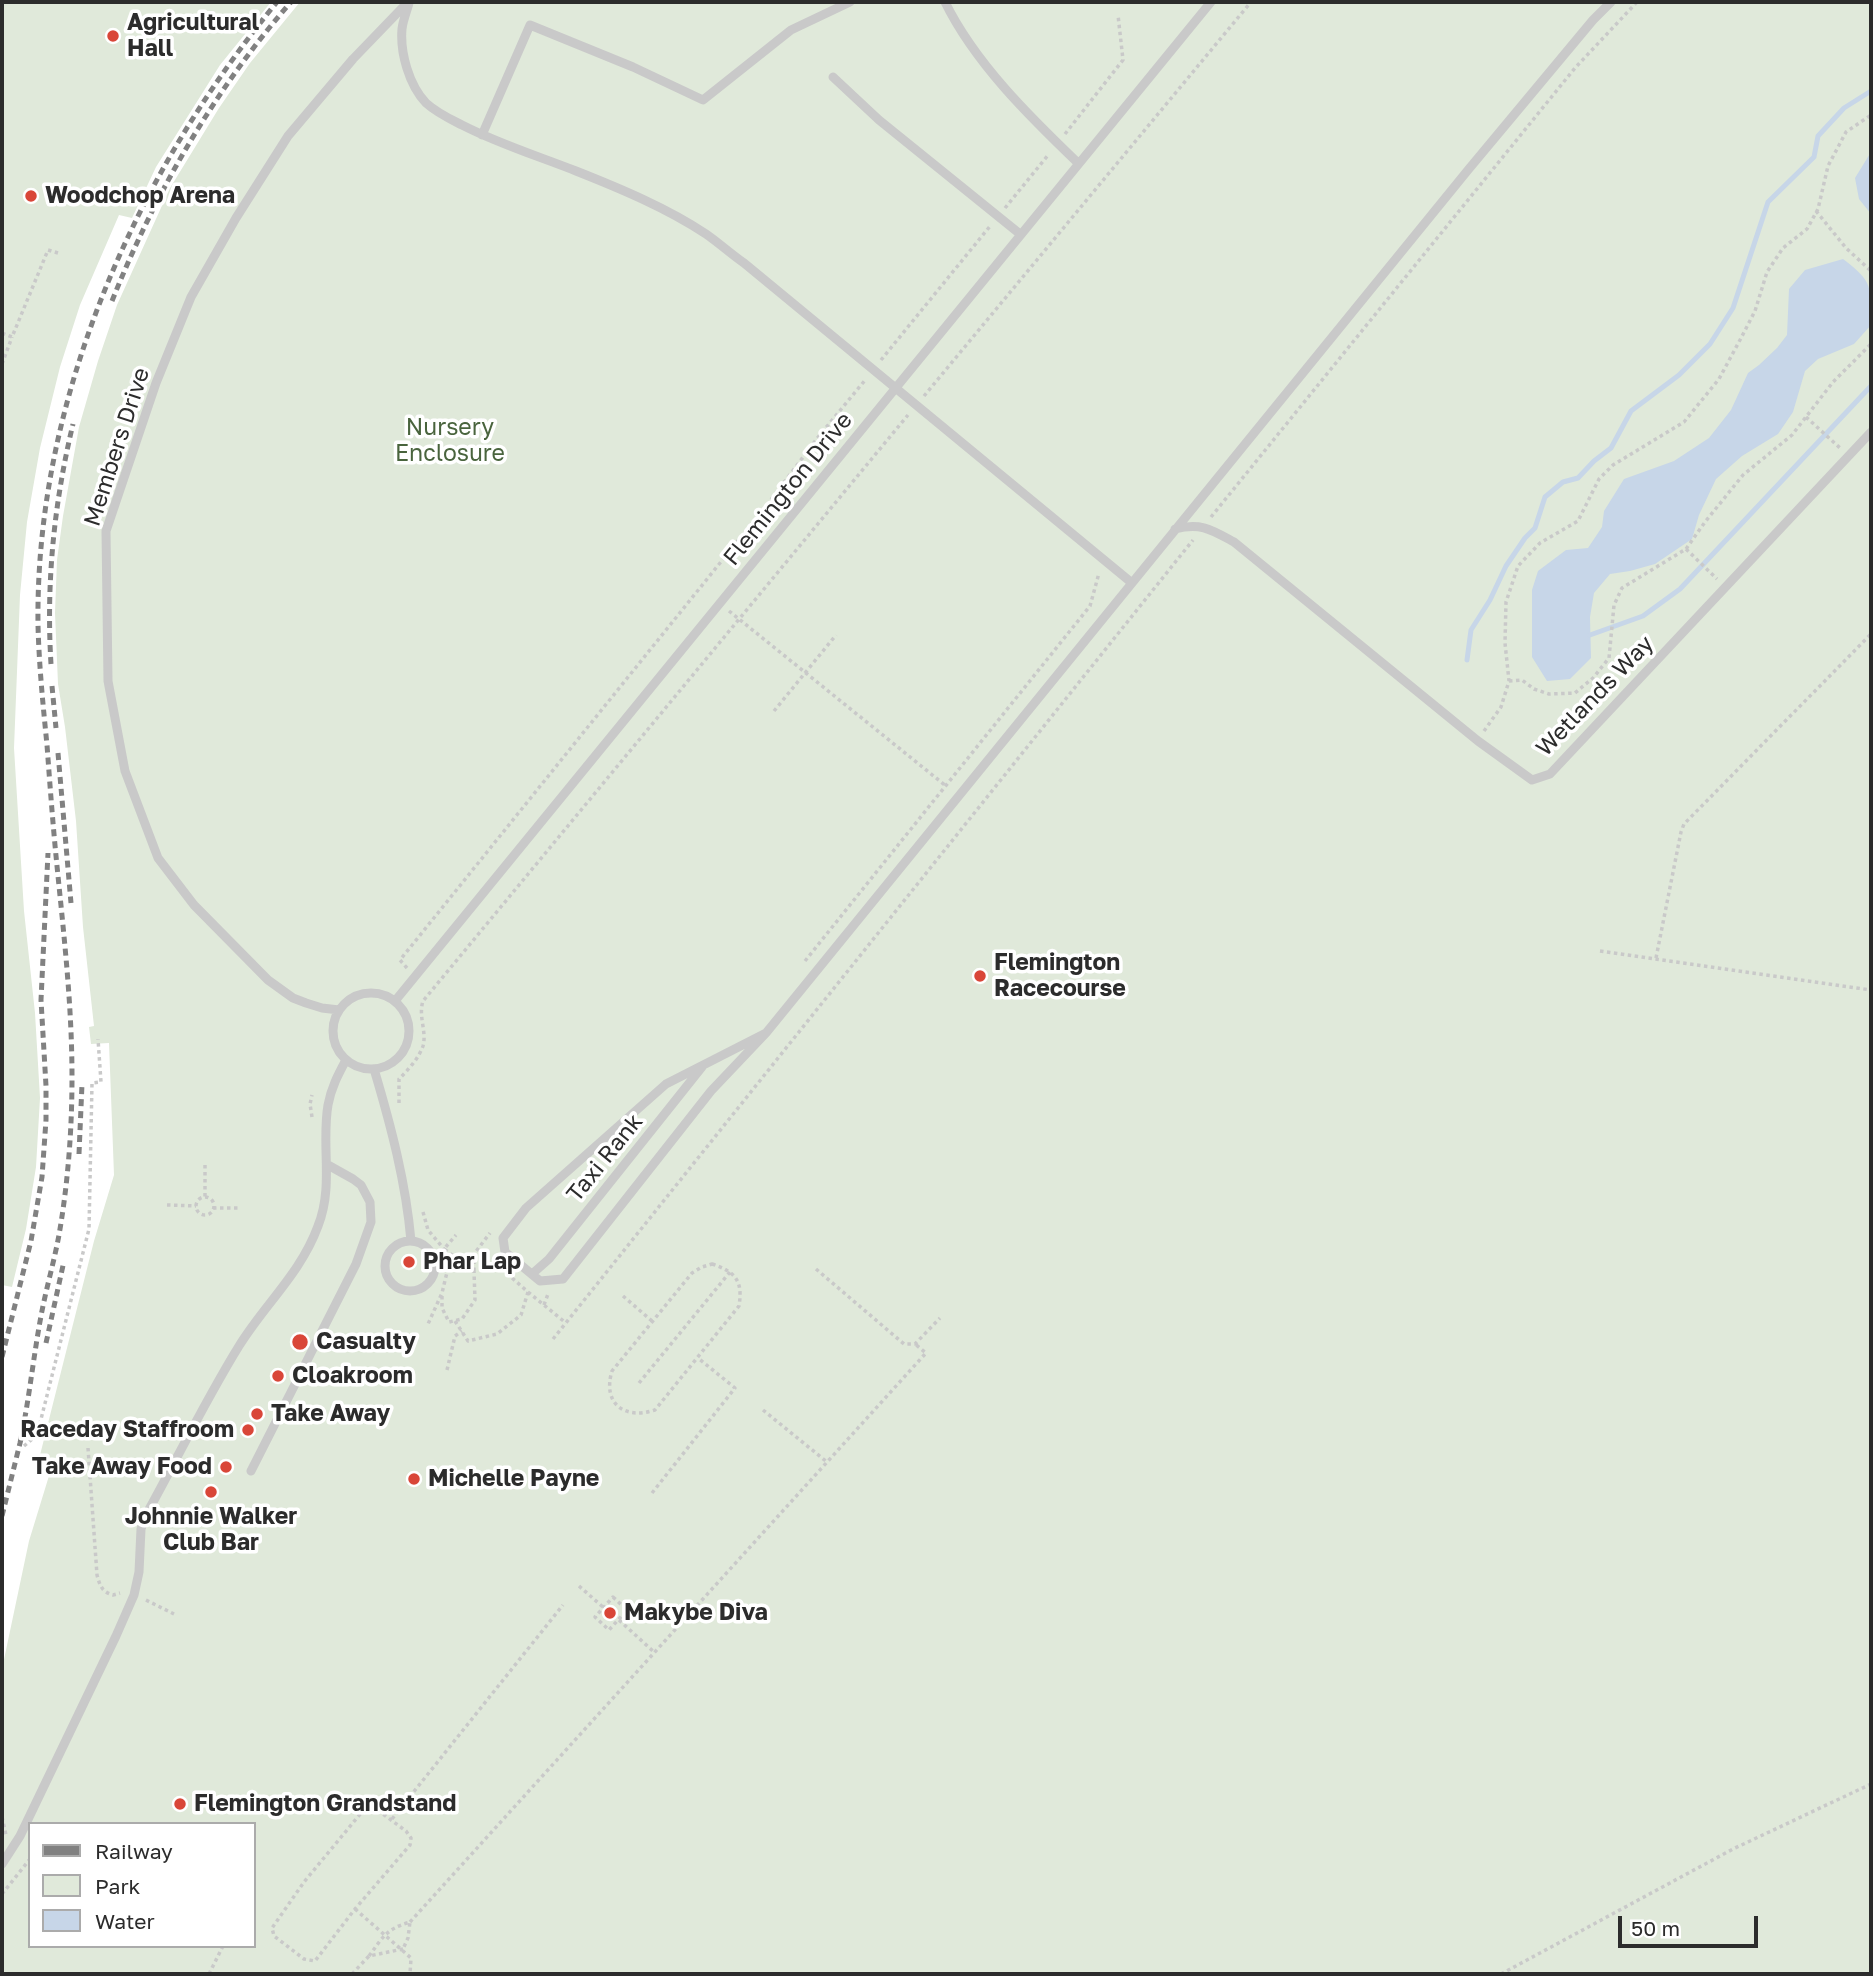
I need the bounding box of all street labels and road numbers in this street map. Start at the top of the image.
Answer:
street label: Members Drive [78,364,156,530]
street label: Flemington Drive [718,407,858,571]
street label: Wetlands Way [1531,630,1659,762]
street label: Taxi Rank [561,1108,649,1208]

